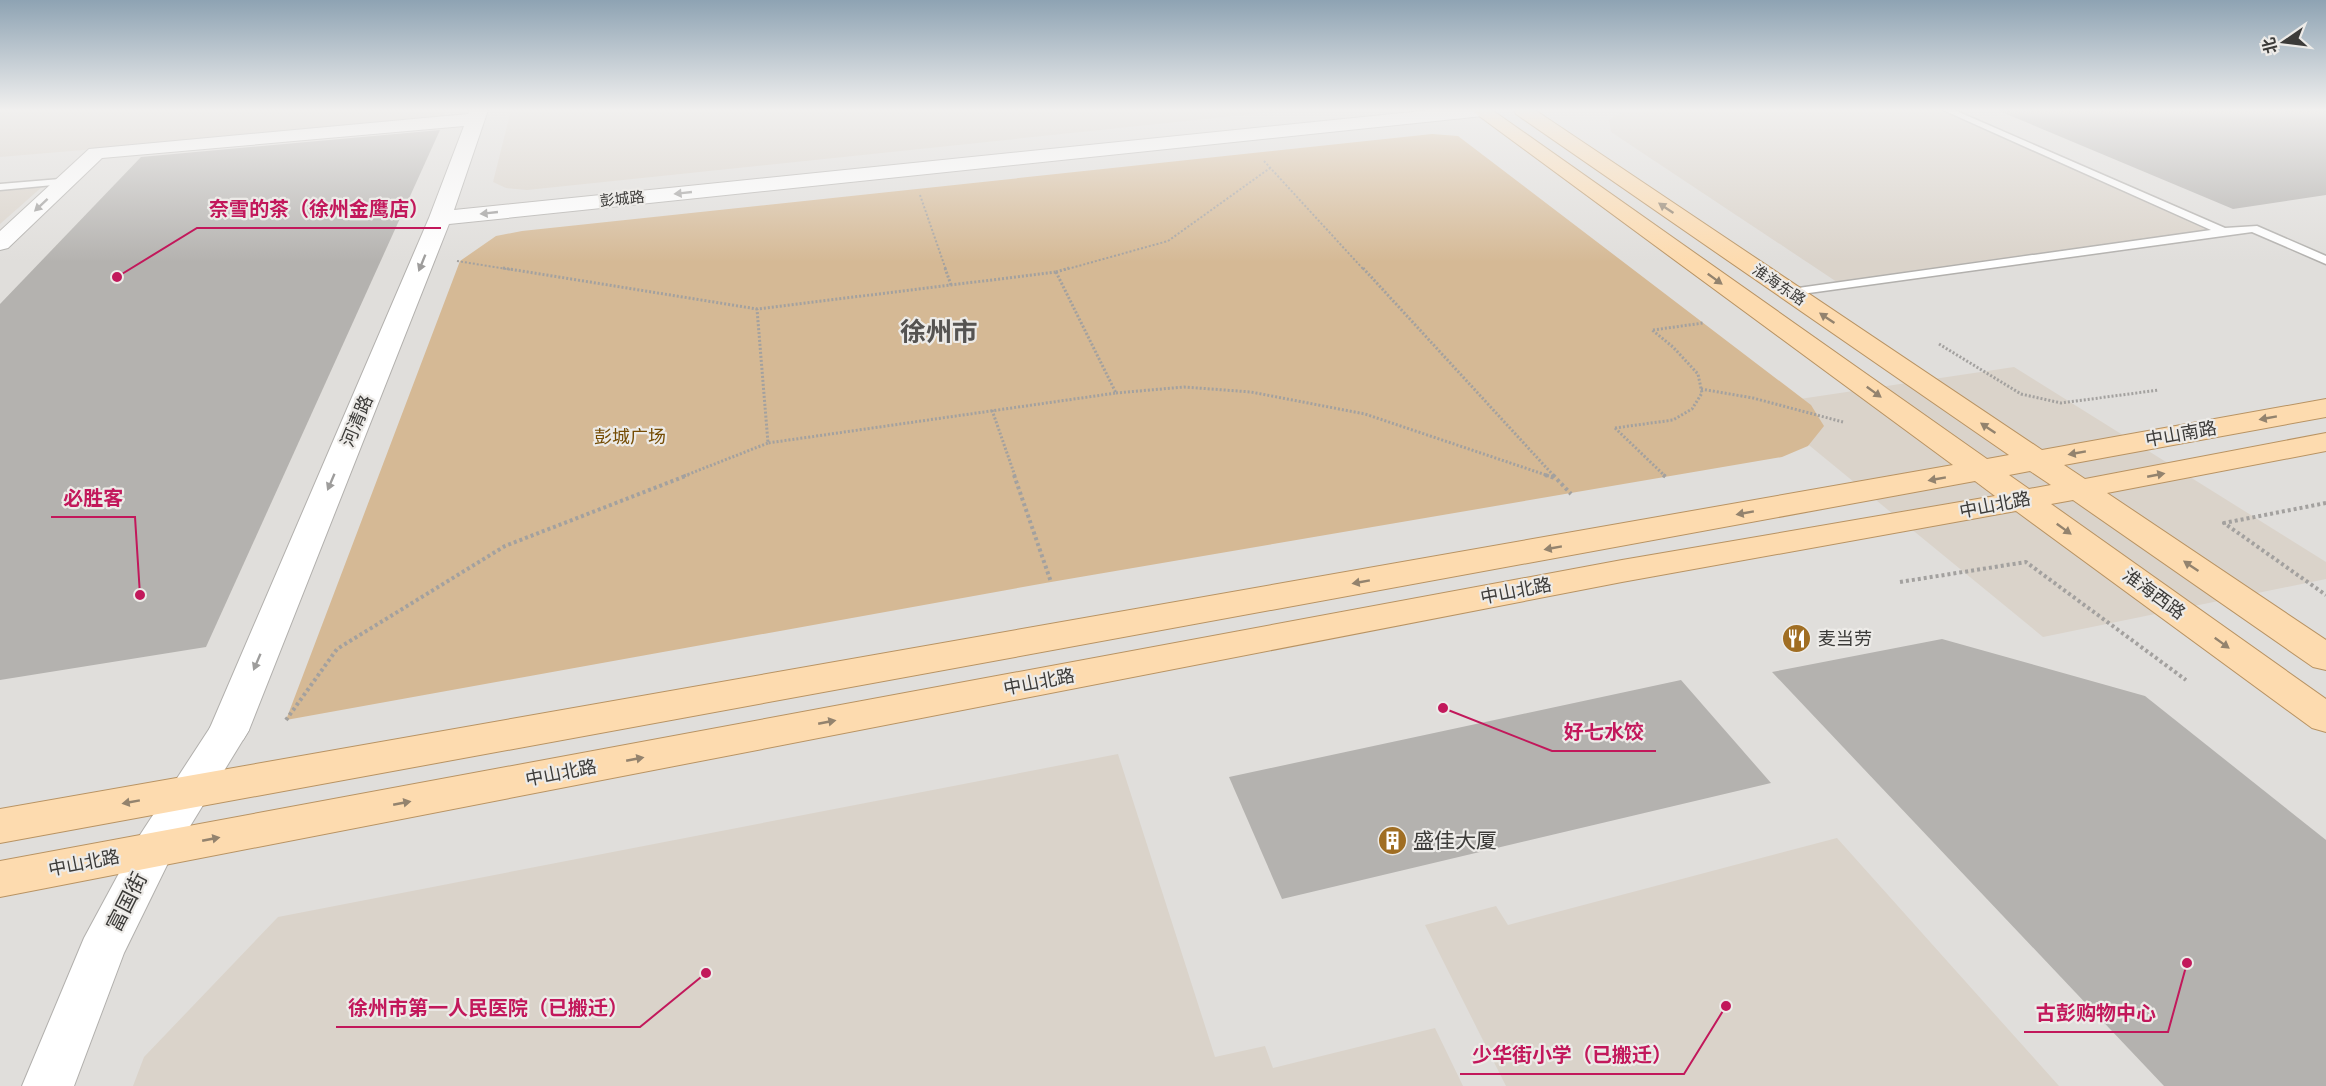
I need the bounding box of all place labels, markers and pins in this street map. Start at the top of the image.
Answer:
callout: 奈雪的茶（徐州金鹰店） [197,190,441,228]
callout: 必胜客 [51,479,135,517]
restaurant icon: 麦当劳 [1781,623,1813,655]
place label: 麦当劳 [1818,626,1872,651]
callout: 好七水饺 [1552,713,1656,751]
building icon: 盛佳大厦 [1376,825,1408,857]
place label: 盛佳大厦 [1413,826,1497,855]
callout: 徐州市第一人民医院（已搬迁） [336,989,640,1027]
callout: 古彭购物中心 [2024,994,2168,1032]
callout: 少华街小学（已搬迁） [1460,1036,1684,1074]

